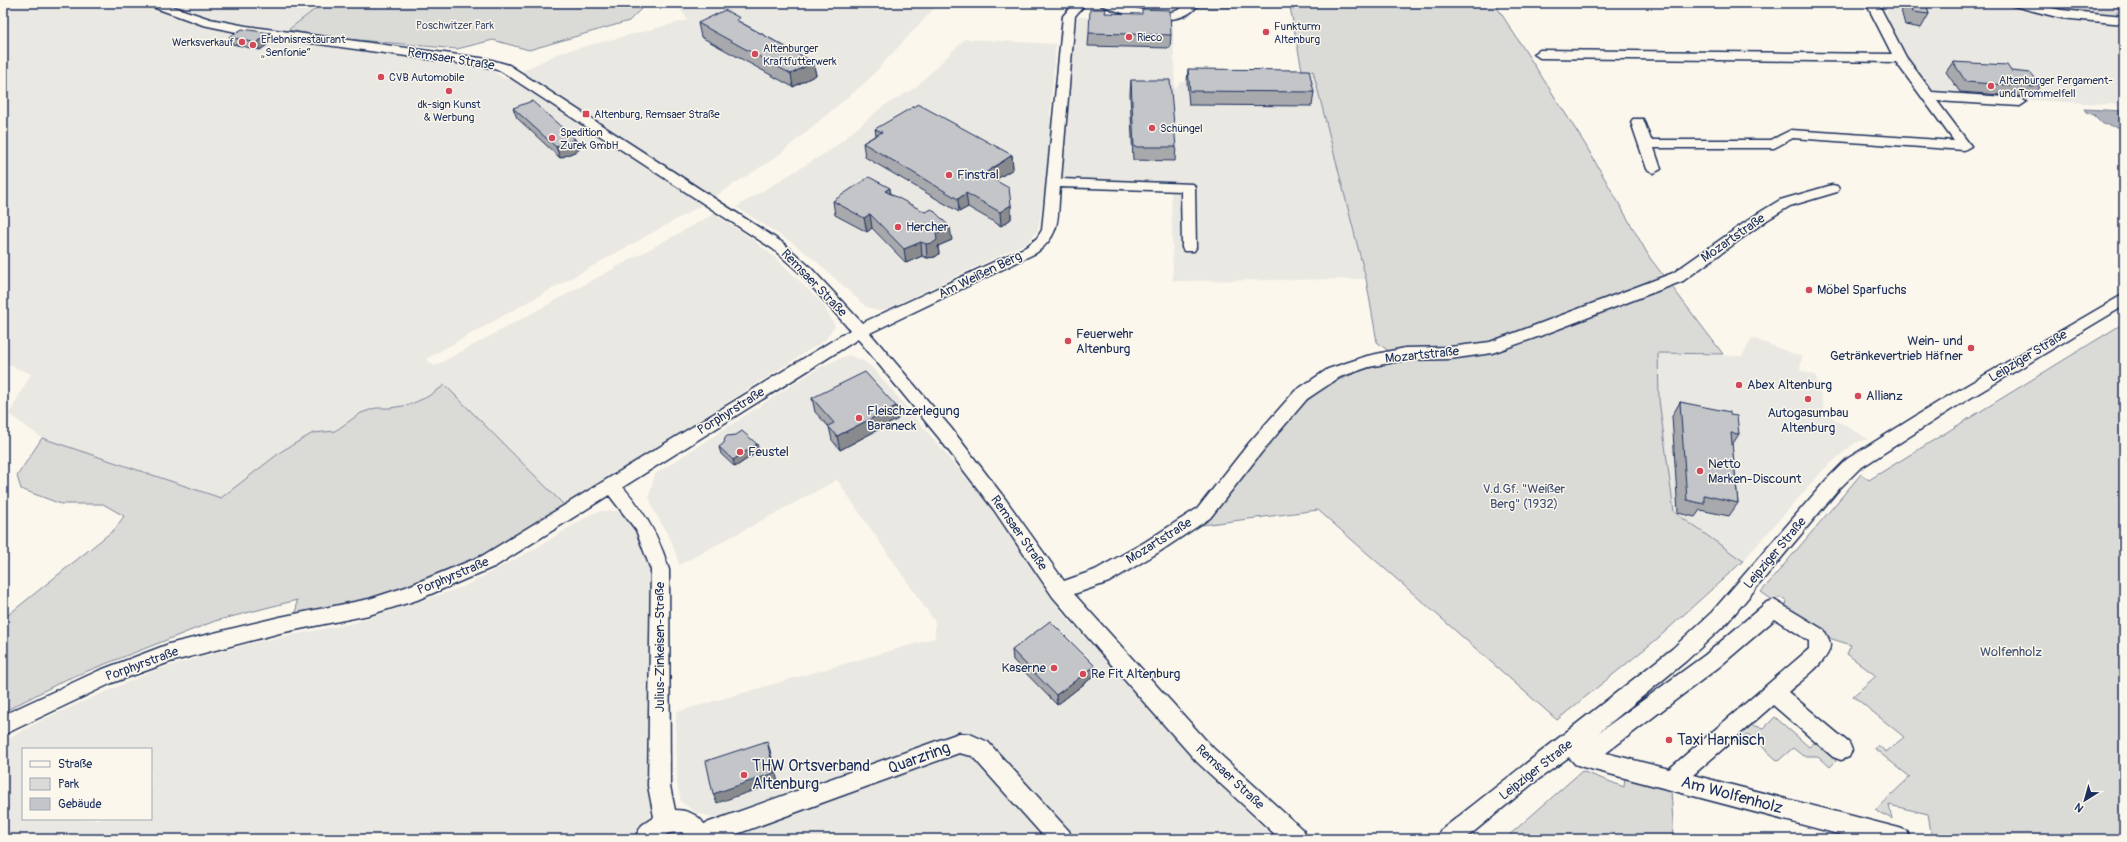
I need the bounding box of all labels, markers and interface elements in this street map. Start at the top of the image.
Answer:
park label: Poschwitzer Park [416,19,495,32]
place label: Funkturm Altenburg [1274,20,1321,46]
marker: Funkturm Altenburg [1261,27,1271,37]
place label: Rieco [1137,31,1162,44]
marker: Rieco [1124,32,1134,42]
place label: Erlebnisrestaurant „Senfonie“ [261,33,346,59]
place label: Werksverkauf [172,36,235,49]
marker: Werksverkauf [237,37,247,47]
marker: Erlebnisrestaurant „Senfonie“ [248,40,258,50]
place label: Altenburger Kraftfutterwerk [763,42,837,68]
street label: Remsaer Straße [406,44,496,74]
marker: Altenburger Kraftfutterwerk [750,49,760,59]
place label: CVB Automobile [389,71,465,84]
marker: CVB Automobile [376,72,386,82]
place label: Altenburger Pergament- und Trommelfell [1999,74,2113,100]
marker: Altenburger Pergament- und Trommelfell [1986,81,1996,91]
marker: dk-sign Kunst & Werbung [444,86,454,96]
place label: dk-sign Kunst & Werbung [417,98,481,124]
place label: Altenburg, Remsaer Straße [594,108,720,121]
marker: Altenburg, Remsaer Straße [581,109,591,119]
place label: Schüngel [1160,122,1203,135]
marker: Schüngel [1147,123,1157,133]
place label: Spedition Zurek GmbH [560,126,619,152]
marker: Spedition Zurek GmbH [547,133,557,143]
place label: Finstral [957,167,999,183]
marker: Finstral [944,170,954,180]
street label: Mozartstraße [1698,210,1768,266]
place label: Hercher [906,219,949,235]
marker: Hercher [893,222,903,232]
street label: Remsaer Straße [778,246,851,321]
street label: Am Weißen Berg [936,248,1025,302]
place label: Möbel Sparfuchs [1817,282,1907,298]
marker: Möbel Sparfuchs [1804,285,1814,295]
place label: Feuerwehr Altenburg [1076,326,1134,357]
street label: Leipziger Straße [1986,326,2071,386]
place label: Wein- und Getränkevertrieb Häfner [1830,333,1963,364]
marker: Feuerwehr Altenburg [1063,336,1073,346]
street label: Mozartstraße [1384,343,1460,367]
marker: Wein- und Getränkevertrieb Häfner [1966,343,1976,353]
place label: Abex Altenburg [1747,377,1832,393]
marker: Abex Altenburg [1734,380,1744,390]
street label: Porphyrstraße [694,384,768,438]
place label: Allianz [1866,388,1903,404]
marker: Allianz [1853,391,1863,401]
marker: Autogasumbau Altenburg [1803,394,1813,404]
place label: Fleischzerlegung Baraneck [867,403,960,434]
place label: Autogasumbau Altenburg [1767,405,1849,436]
marker: Fleischzerlegung Baraneck [854,413,864,423]
place label: Feustel [748,444,789,460]
marker: Feustel [735,447,745,457]
place label: Netto Marken-Discount [1708,456,1802,487]
marker: Netto Marken-Discount [1695,466,1705,476]
park label: V.d.Gf. "Weißer Berg" (1932) [1483,481,1566,512]
street label: Remsaer Straße [987,492,1051,574]
street label: Leipziger Straße [1740,513,1810,592]
street label: Mozartstraße [1123,514,1195,567]
street label: Porphyrstraße [415,553,492,598]
street label: Julius-Zinkeisen-Straße [652,581,668,712]
street label: Porphyrstraße [103,643,181,685]
park label: Wolfenholz [1980,644,2042,660]
place label: Kaserne [1001,660,1047,676]
marker: Kaserne [1049,663,1059,673]
place label: Re Fit Altenburg [1091,666,1181,682]
marker: Re Fit Altenburg [1078,669,1088,679]
place label: Taxi Harnisch [1677,730,1765,750]
marker: Taxi Harnisch [1664,735,1674,745]
street label: Leipziger Straße [1496,736,1576,804]
street label: Quarzring [885,738,953,778]
street label: Remsaer Straße [1192,741,1268,813]
legend [22,748,152,820]
place label: THW Ortsverband Altenburg [752,756,870,794]
text: Straße [58,757,92,772]
marker: THW Ortsverband Altenburg [739,770,749,780]
street label: Am Wolfenholz [1679,772,1785,818]
text: Park [58,777,79,792]
north arrow [2065,780,2105,820]
text: Gebäude [58,797,102,812]
text: N [2072,800,2086,815]

